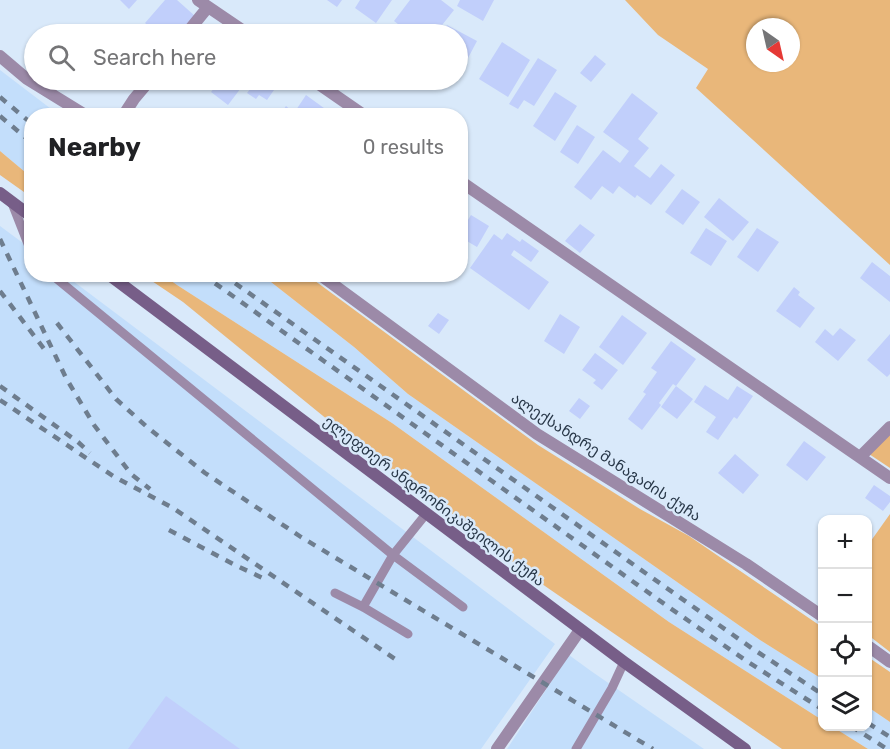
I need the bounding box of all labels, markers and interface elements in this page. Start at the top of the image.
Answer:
north arrow [746,18,800,72]
search box [24,24,468,90]
icon: search [45,41,78,74]
text: Search here [93,44,216,71]
text: Nearby [48,132,141,163]
text: 0 results [363,135,444,159]
street label: ალექსანდრე მანაგაძის ქუჩა [508,389,704,525]
street label: ელეფთერ ანდრონიკაშვილის ქუჩა [320,412,548,590]
map controls [818,515,872,731]
button: + [818,515,872,569]
button: − [818,569,872,623]
button: locate [818,623,872,677]
button: layers [818,677,872,731]

